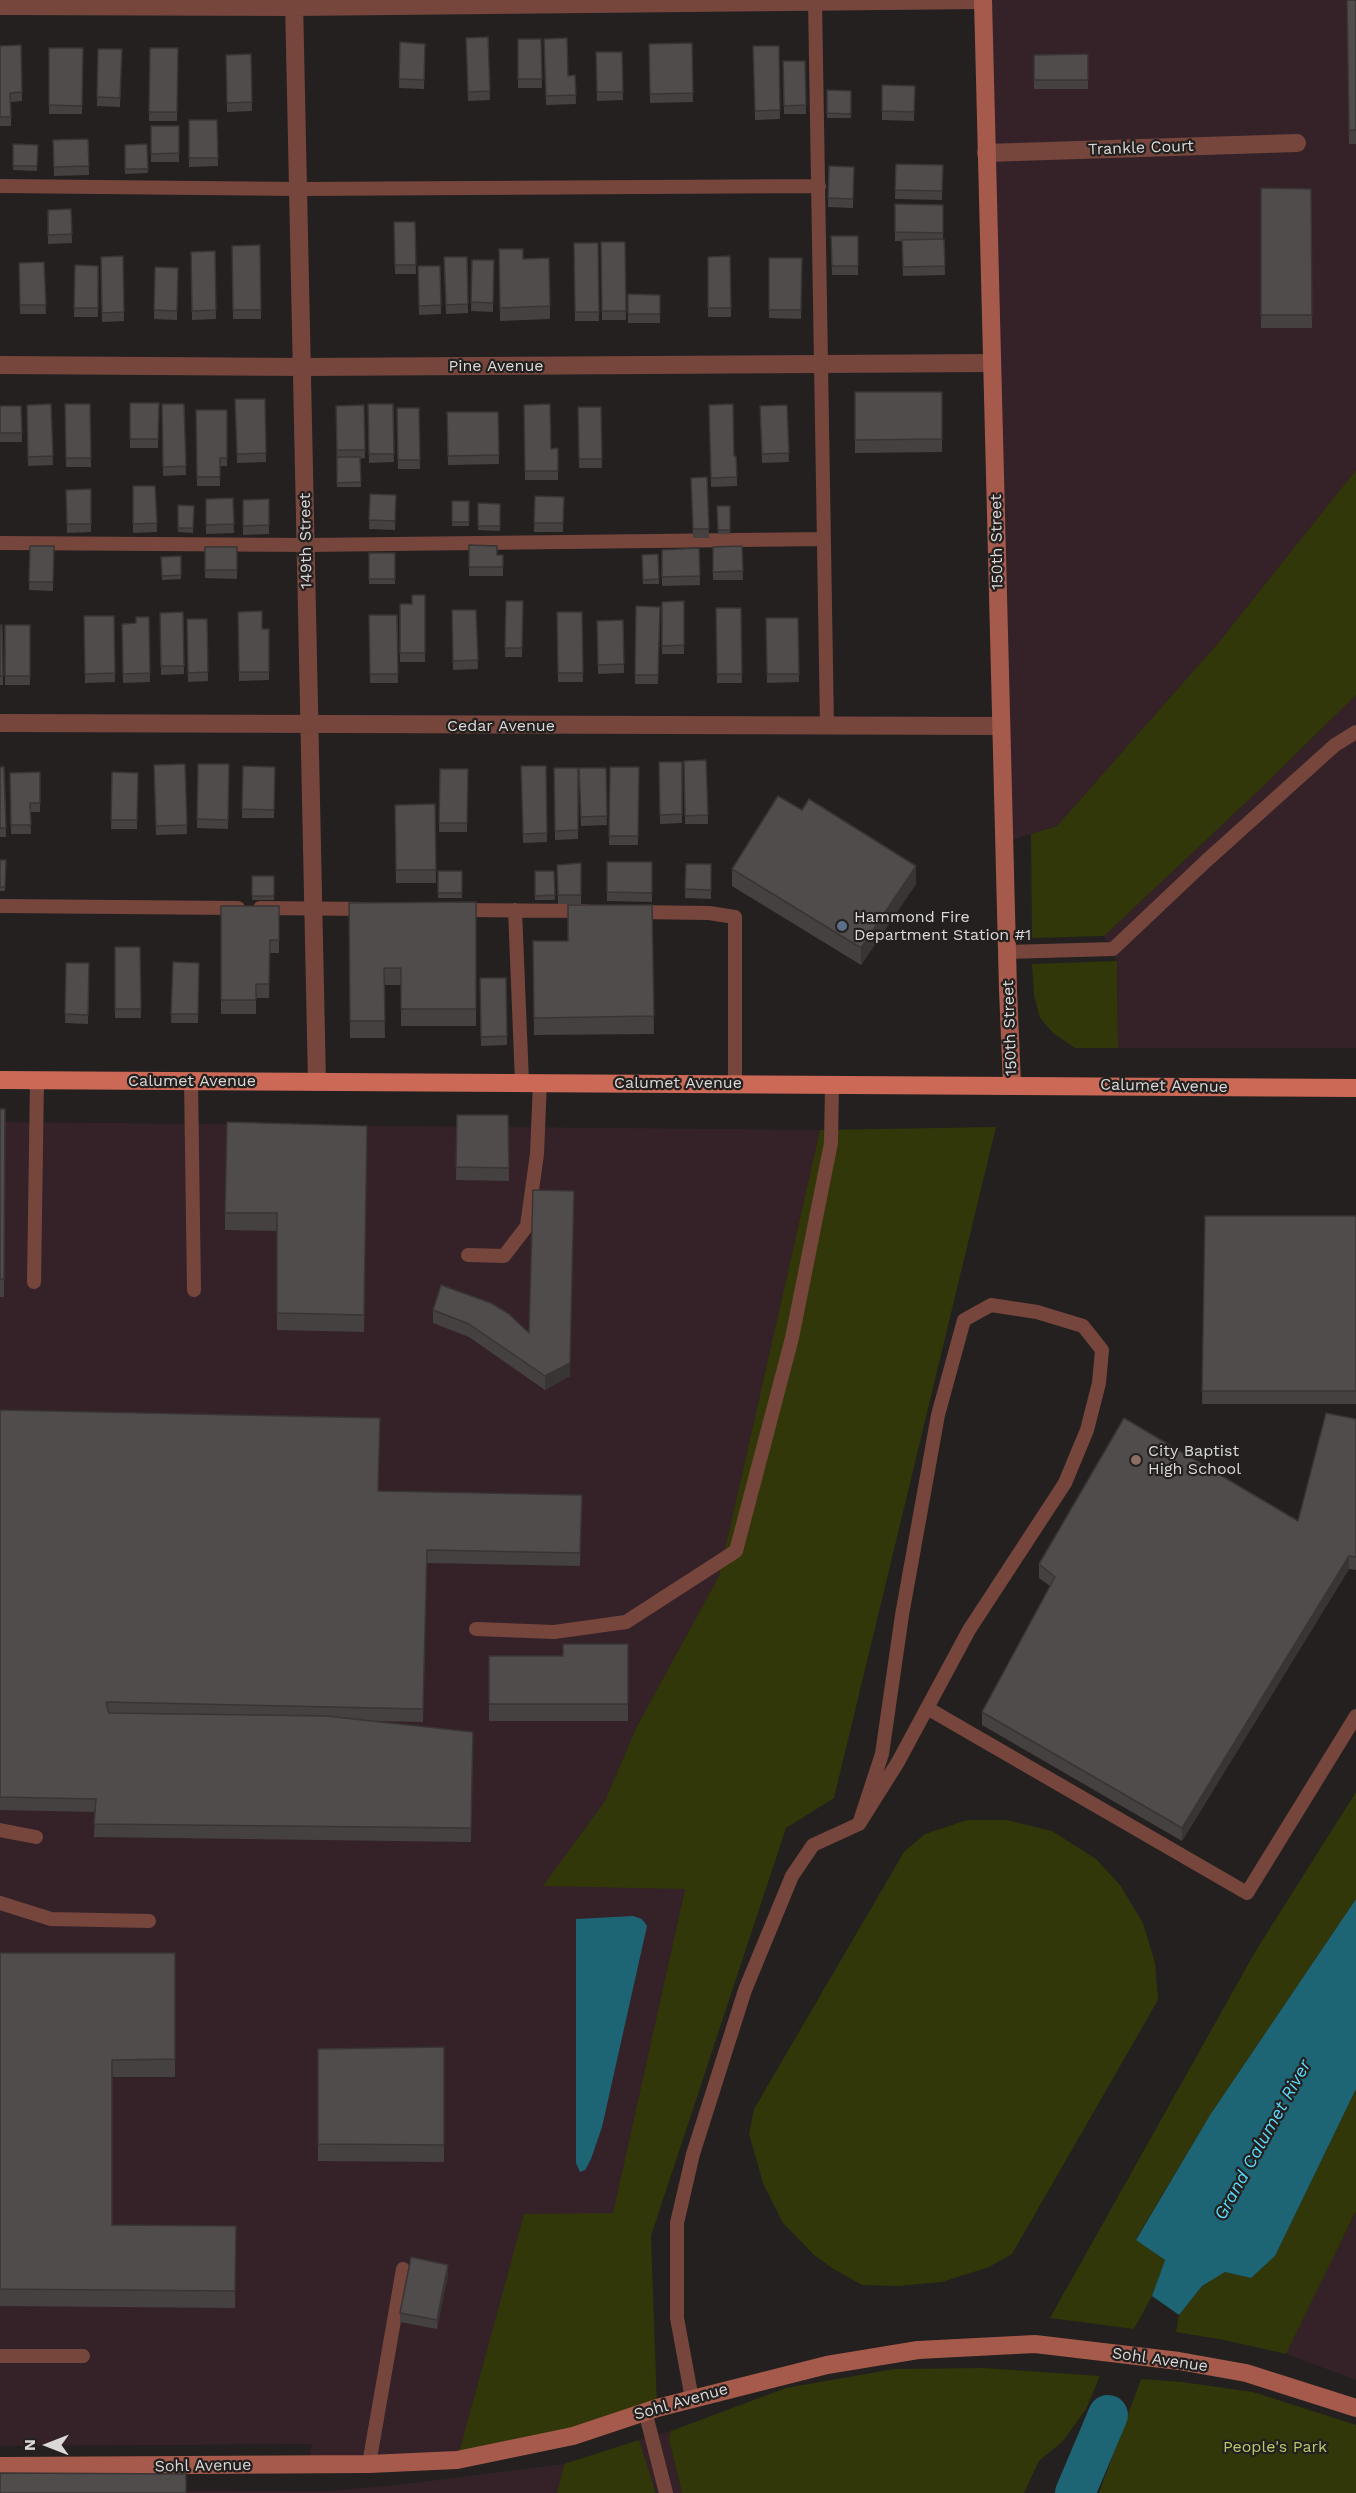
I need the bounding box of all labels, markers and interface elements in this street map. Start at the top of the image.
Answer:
street label: Trankle Court [1088,137,1194,159]
street label: Pine Avenue [448,356,544,376]
street label: 149th Street [296,493,316,589]
street label: 150th Street [987,494,1007,590]
street label: Cedar Avenue [447,716,555,736]
place label: Hammond Fire Department Station #1 [854,907,1031,945]
marker: Hammond Fire Department Station #1 [835,919,849,933]
street label: 150th Street [999,980,1021,1076]
street label: Calumet Avenue [128,1071,256,1091]
street label: Calumet Avenue [614,1073,742,1093]
street label: Calumet Avenue [1100,1075,1228,1097]
place label: City Baptist High School [1148,1441,1241,1479]
marker: City Baptist High School [1129,1453,1143,1467]
water label: Grand Calumet River [1210,2056,1316,2224]
street label: Sohl Avenue [1111,2344,1209,2376]
street label: Sohl Avenue [632,2379,730,2425]
north arrow [18,2415,78,2475]
park label: People's Park [1223,2437,1327,2457]
text: N [20,2439,39,2451]
street label: Sohl Avenue [154,2456,252,2476]

